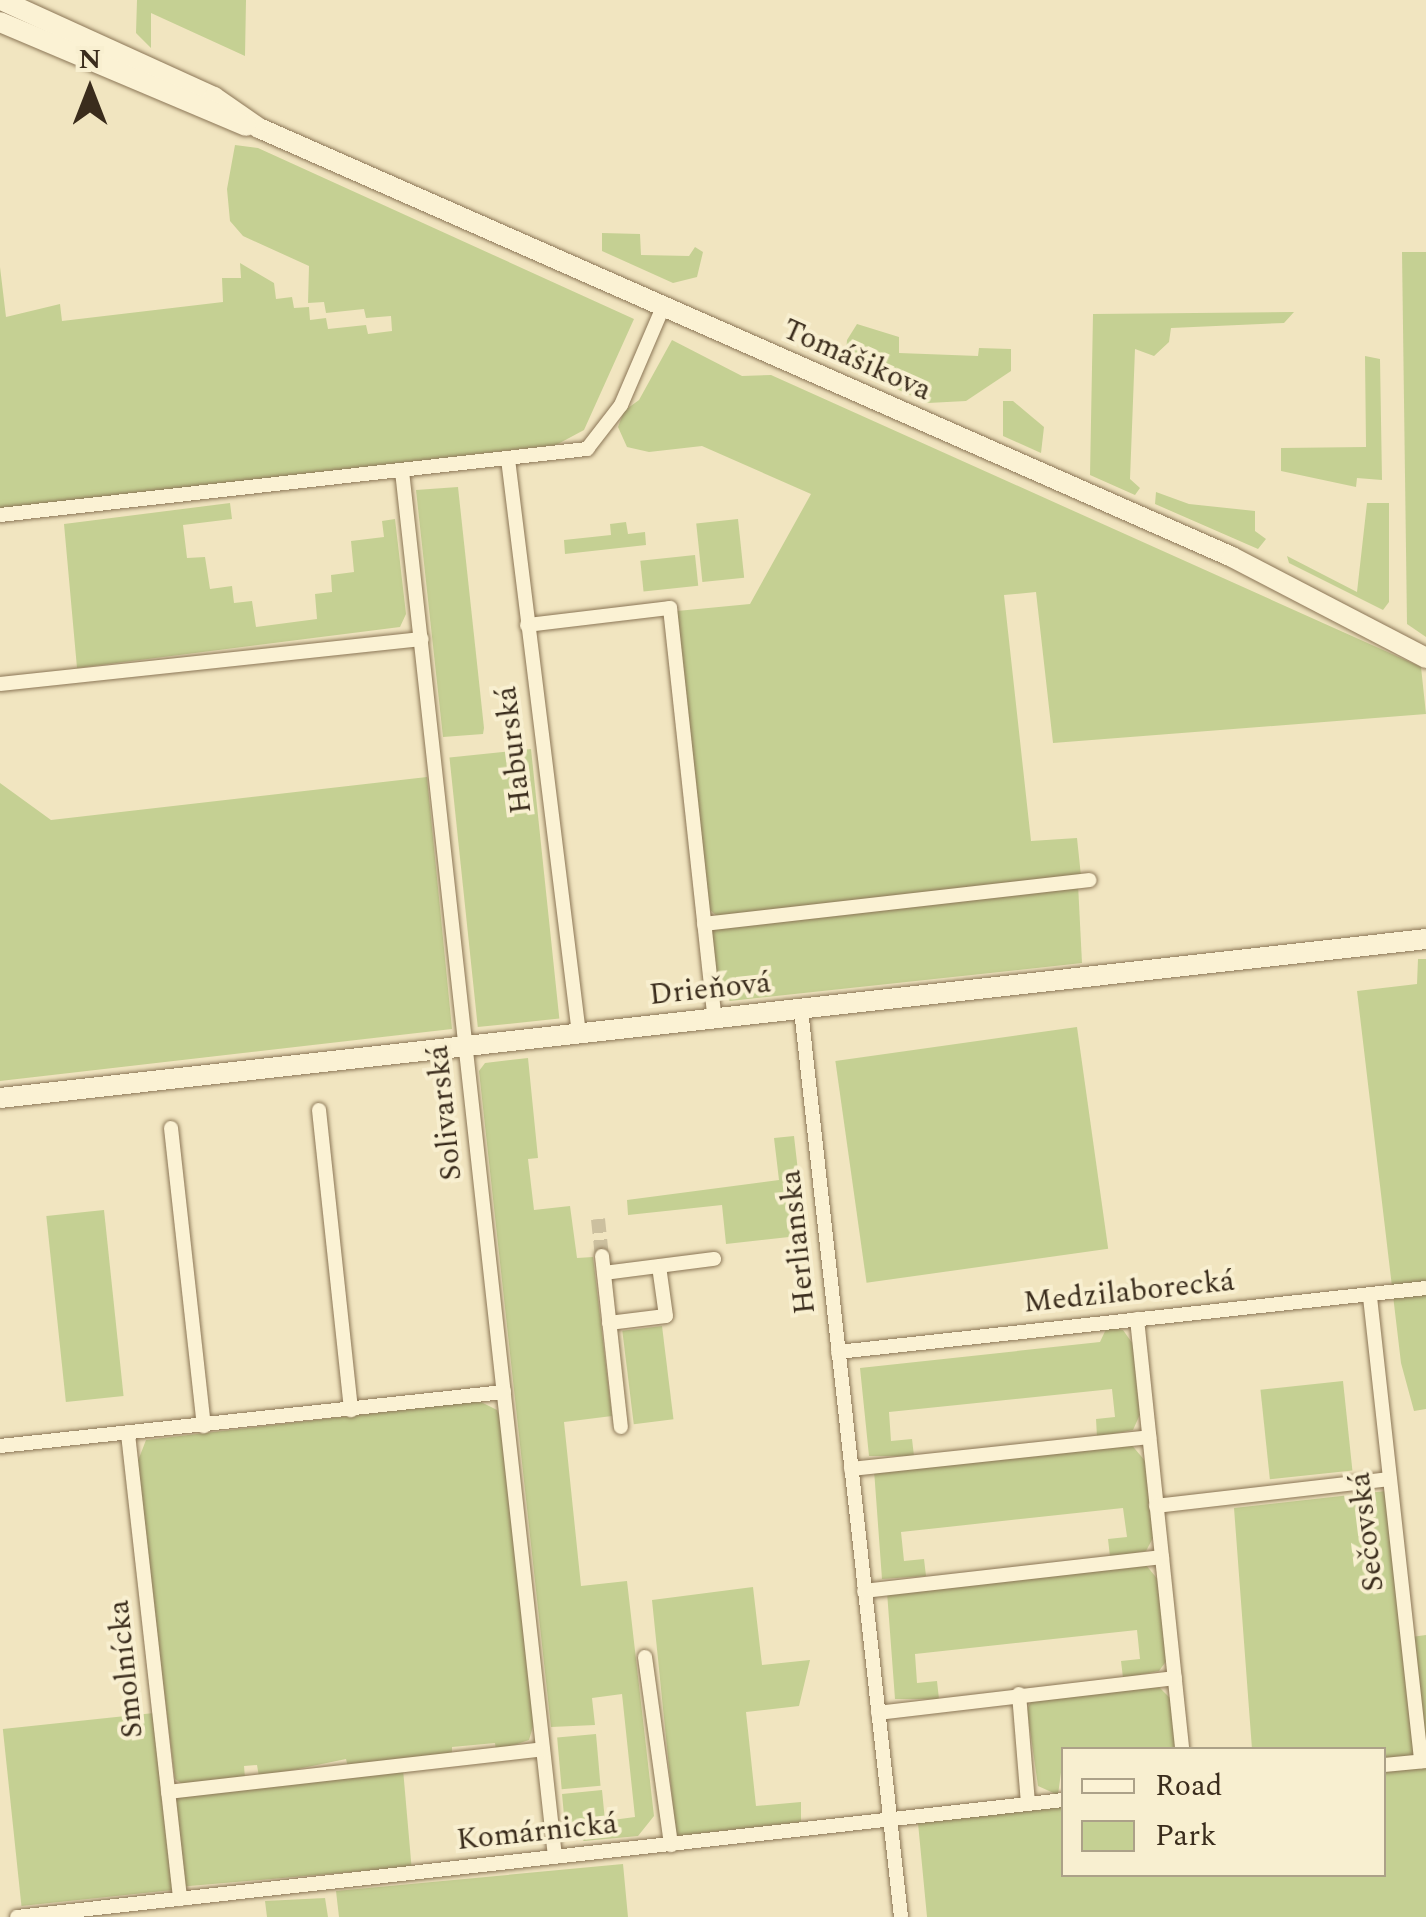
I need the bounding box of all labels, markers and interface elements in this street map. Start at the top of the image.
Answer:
text: N [79,38,101,81]
north arrow [40,40,140,140]
street label: Tomášikova [777,311,937,409]
street label: Haburská [488,684,540,816]
street label: Drieňová [648,965,772,1013]
street label: Solivarská [420,1044,470,1182]
street label: Herlianska [773,1168,823,1316]
street label: Medzilaborecká [1022,1263,1236,1321]
street label: Sečovská [1342,1470,1392,1594]
street label: Smolnícka [101,1598,151,1740]
legend [1061,1747,1386,1877]
text: Road [1155,1763,1223,1809]
street label: Komárnická [455,1806,619,1858]
text: Park [1155,1813,1217,1859]

